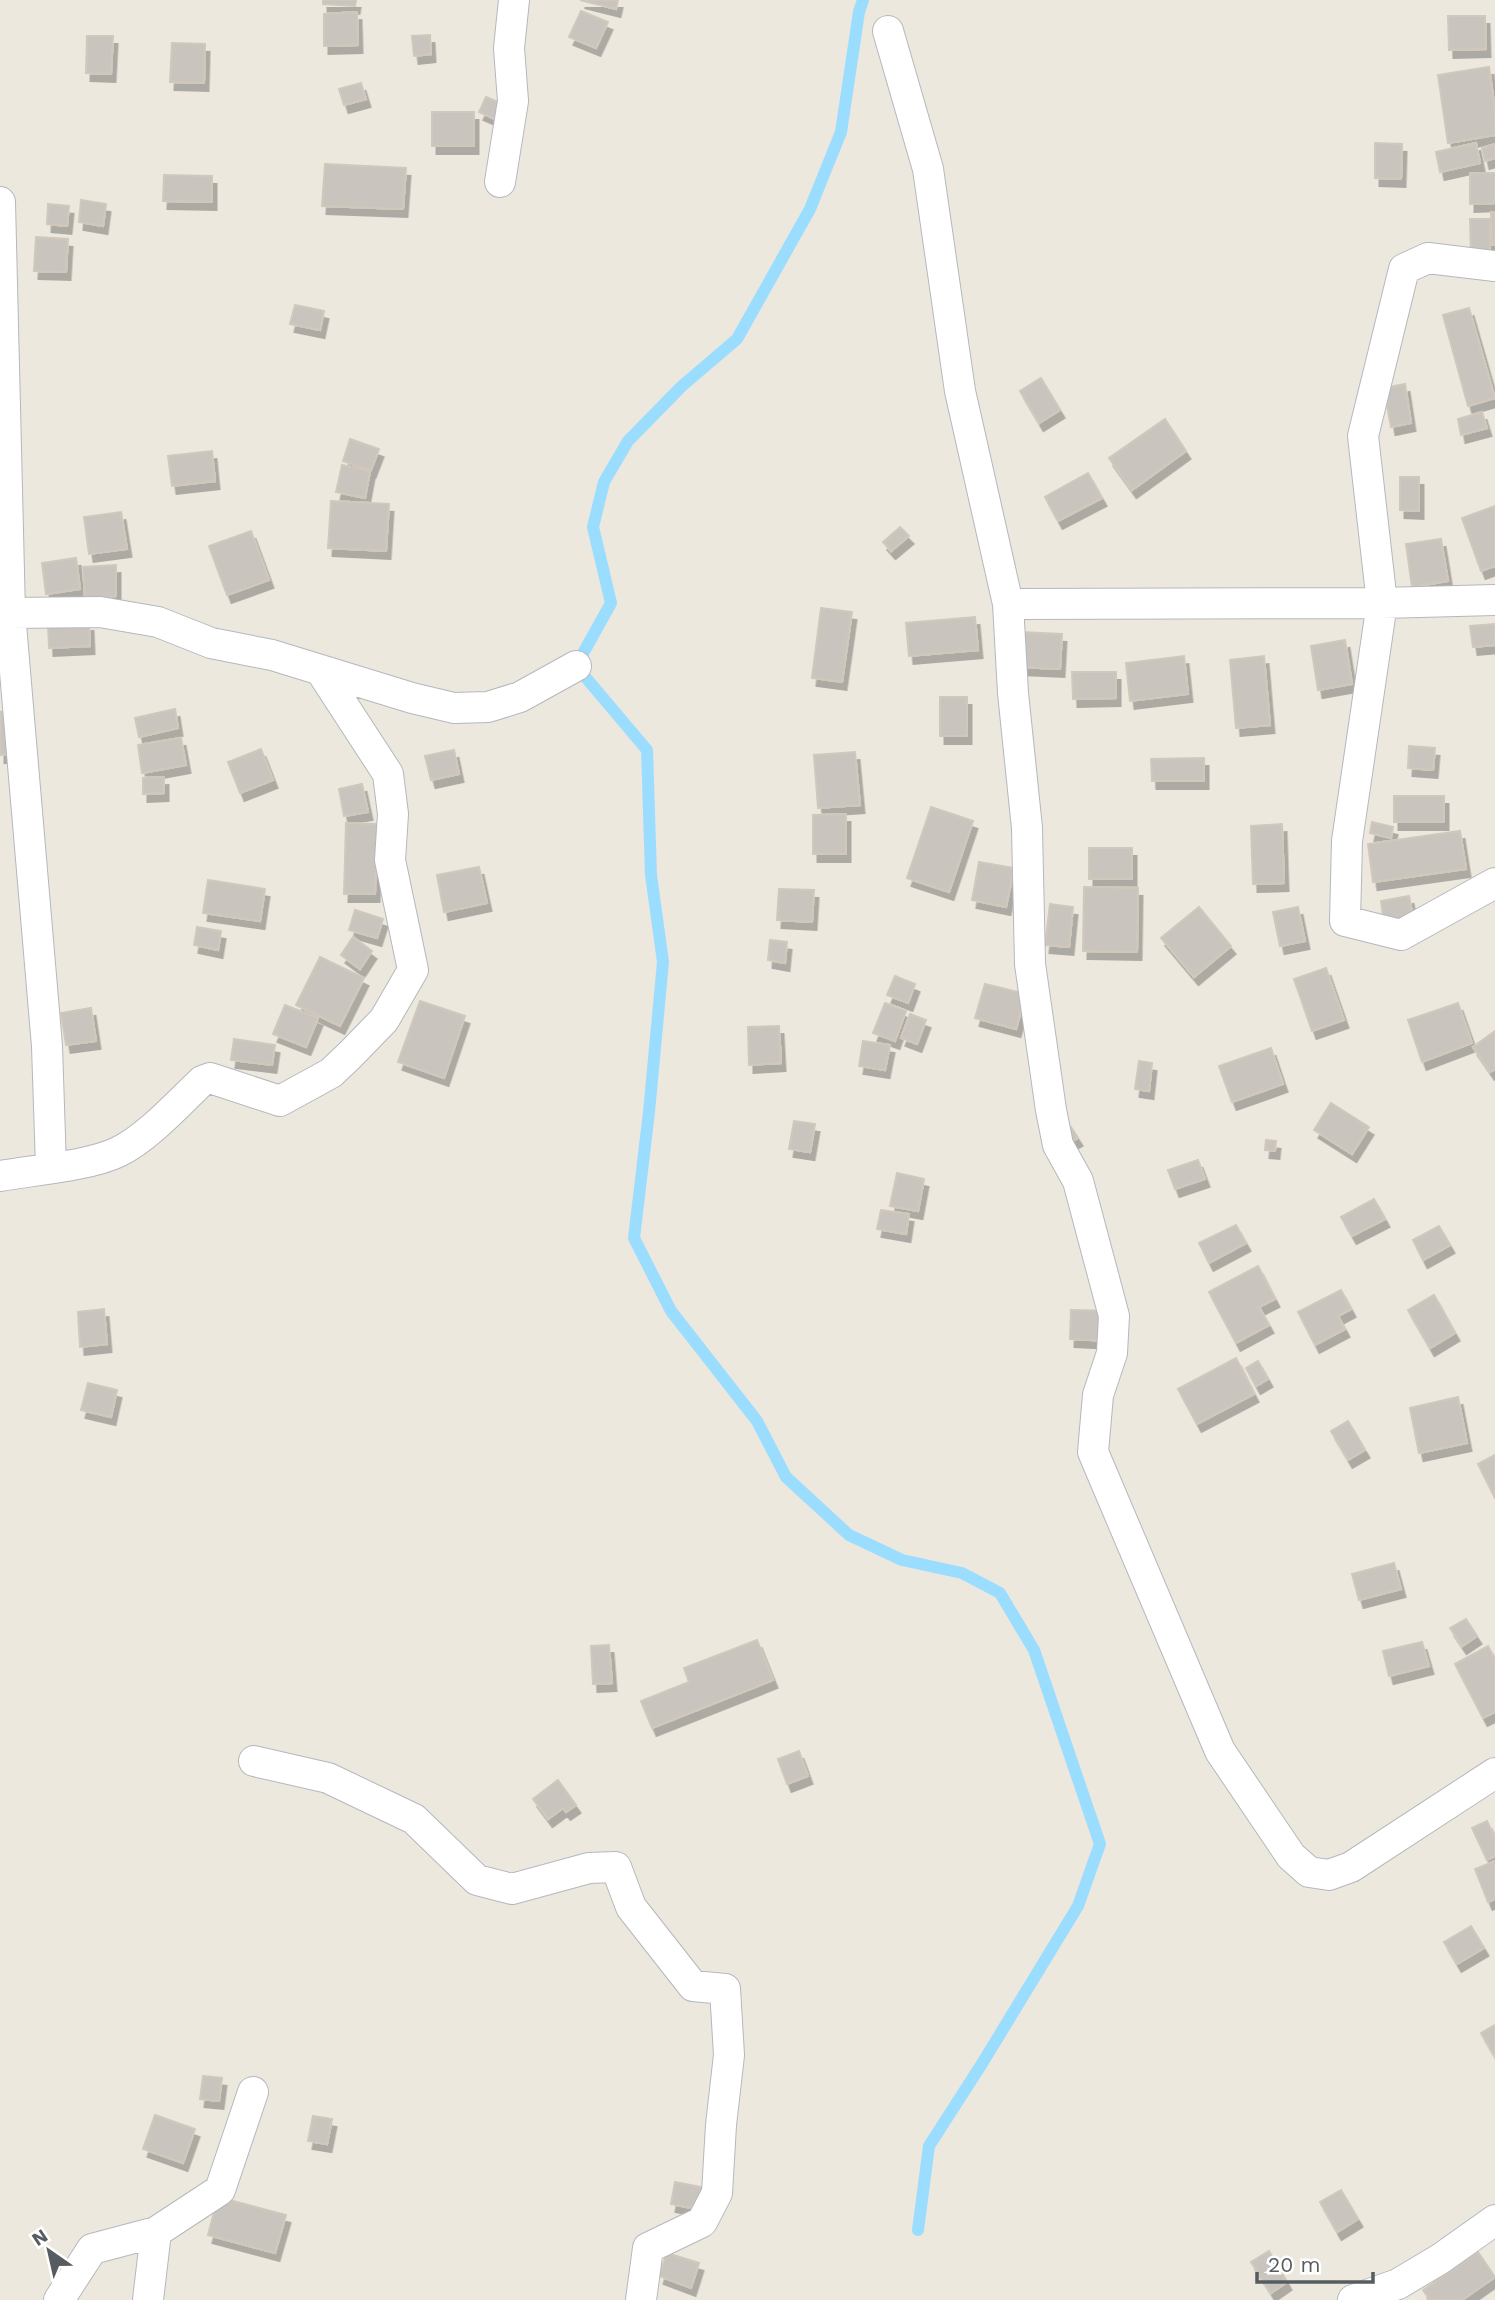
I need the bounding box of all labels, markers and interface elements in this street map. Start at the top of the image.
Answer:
north arrow [14,2216,84,2286]
text: N [28,2224,52,2251]
scale bar [1257,2240,1372,2284]
text: 20 m [1268,2252,1320,2277]

